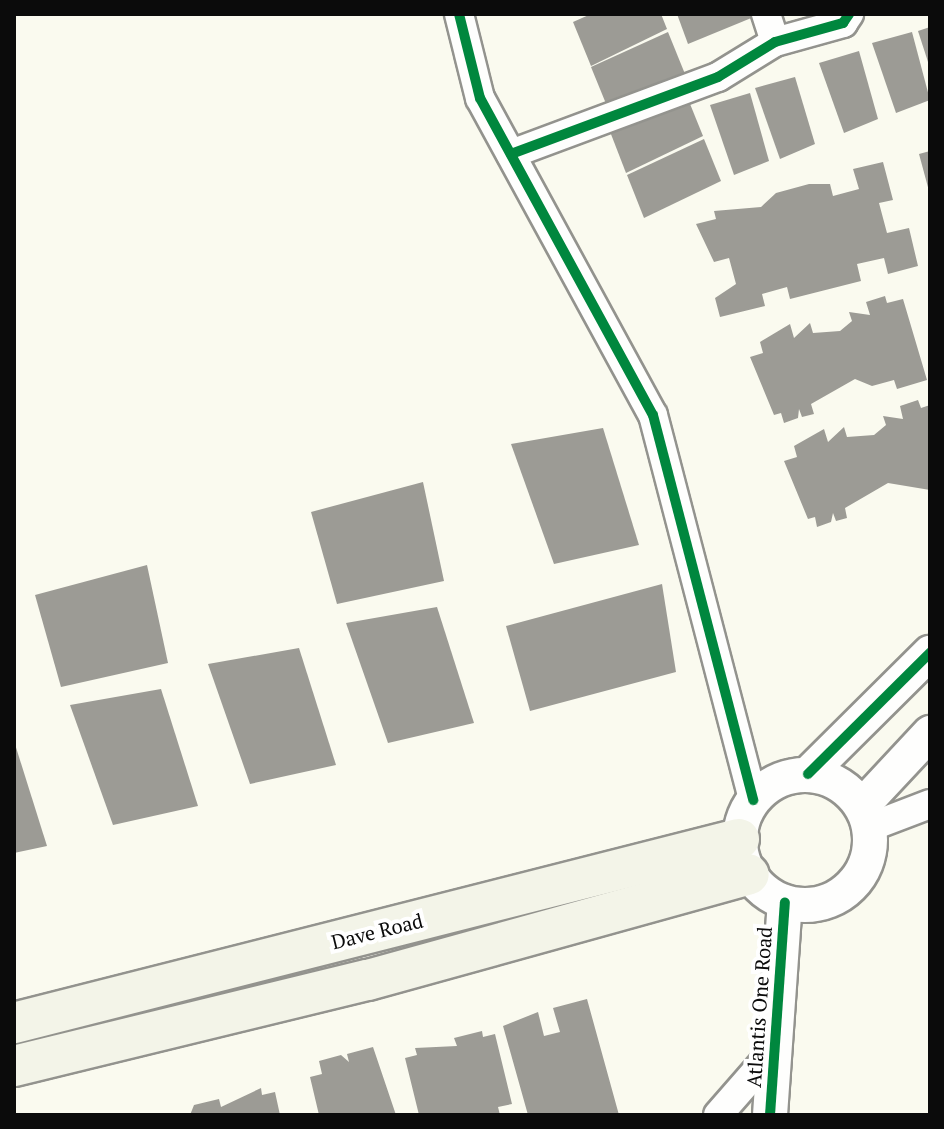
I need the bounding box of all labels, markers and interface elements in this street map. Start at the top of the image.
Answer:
street label: Dave Road [329,908,425,954]
street label: Atlantis One Road [741,926,777,1088]

